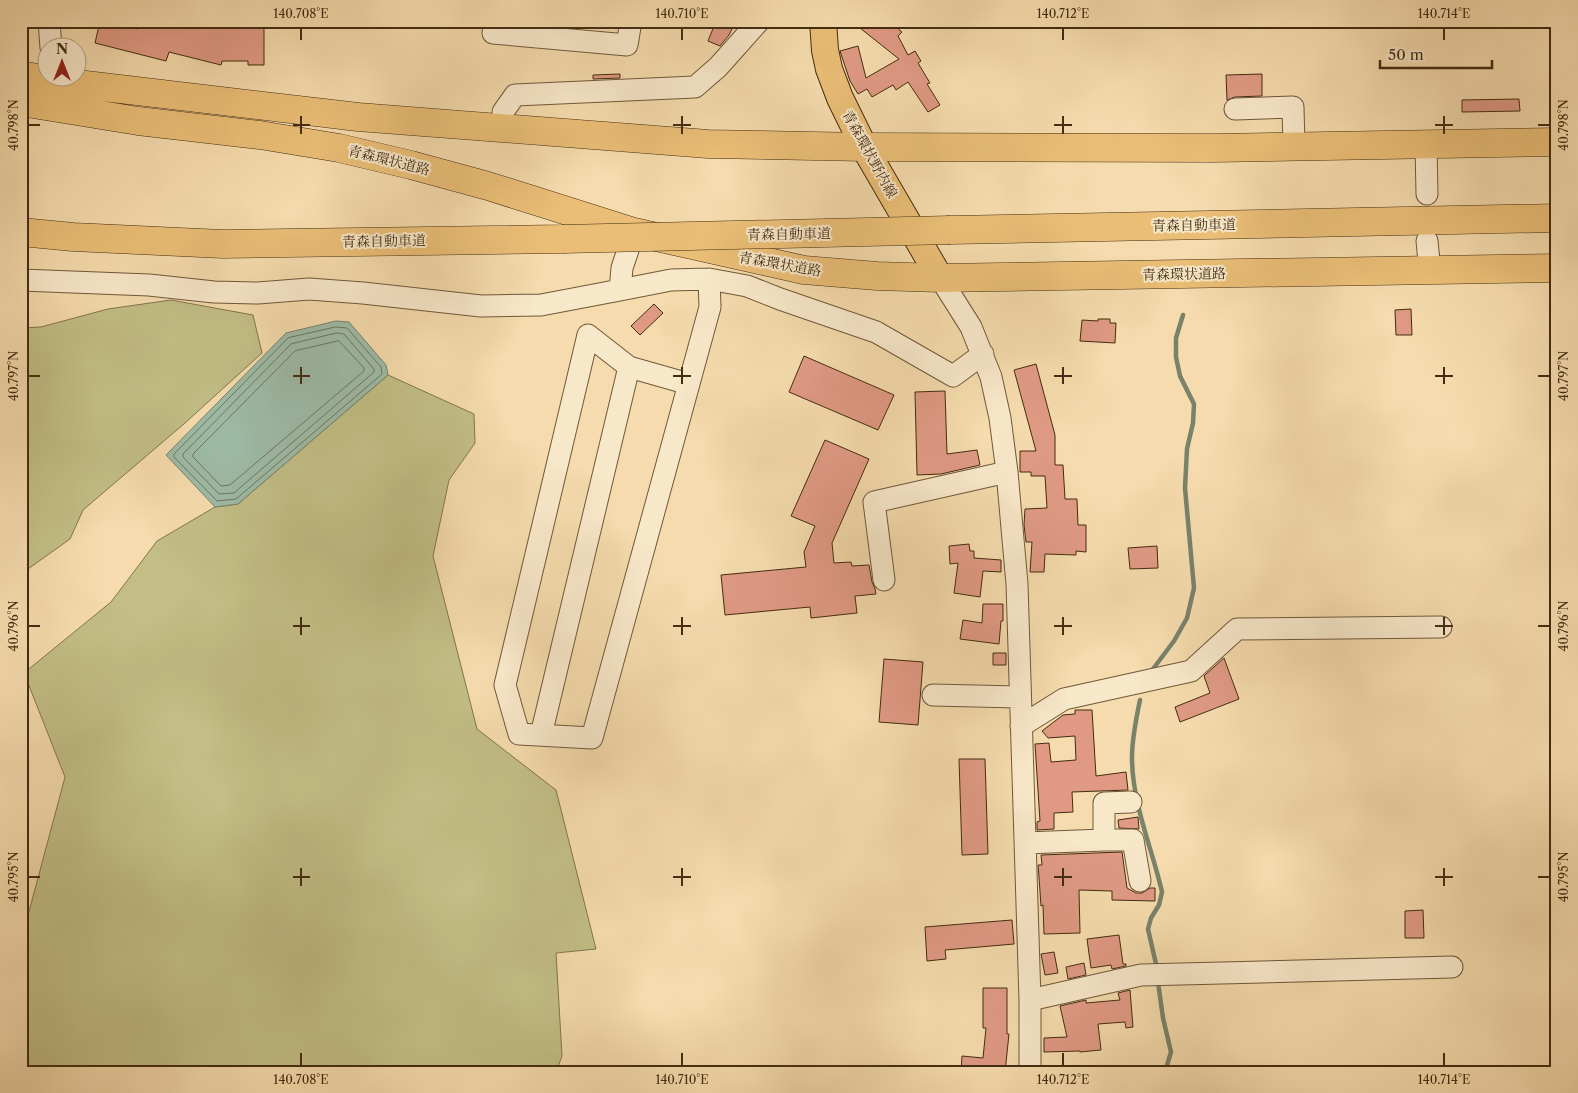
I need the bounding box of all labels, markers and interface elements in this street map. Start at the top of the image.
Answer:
text: 140.708°E [273,6,329,21]
text: 140.710°E [655,6,709,21]
text: 140.712°E [1037,6,1089,21]
text: 140.714°E [1418,6,1470,21]
north arrow [38,38,88,88]
scale bar [1380,38,1493,70]
text: N [56,40,68,58]
text: 50 m [1388,45,1424,64]
text: 40.798°N [6,99,21,151]
text: 40.798°N [1556,99,1571,151]
street label: 青森環状野内線 [838,107,902,201]
street label: 青森環状道路 [346,141,432,179]
street label: 青森自動車道 [1152,215,1236,235]
street label: 青森自動車道 [747,224,831,244]
street label: 青森自動車道 [342,231,426,251]
street label: 青森環状道路 [737,248,823,280]
street label: 青森環状道路 [1142,264,1226,284]
text: 40.797°N [6,351,21,401]
text: 40.797°N [1556,351,1571,401]
text: 40.796°N [6,600,21,651]
text: 40.796°N [1556,600,1571,651]
text: 40.795°N [6,852,21,902]
text: 40.795°N [1556,852,1571,902]
text: 140.708°E [273,1072,329,1087]
text: 140.710°E [655,1072,709,1087]
text: 140.712°E [1037,1072,1089,1087]
text: 140.714°E [1418,1072,1470,1087]

